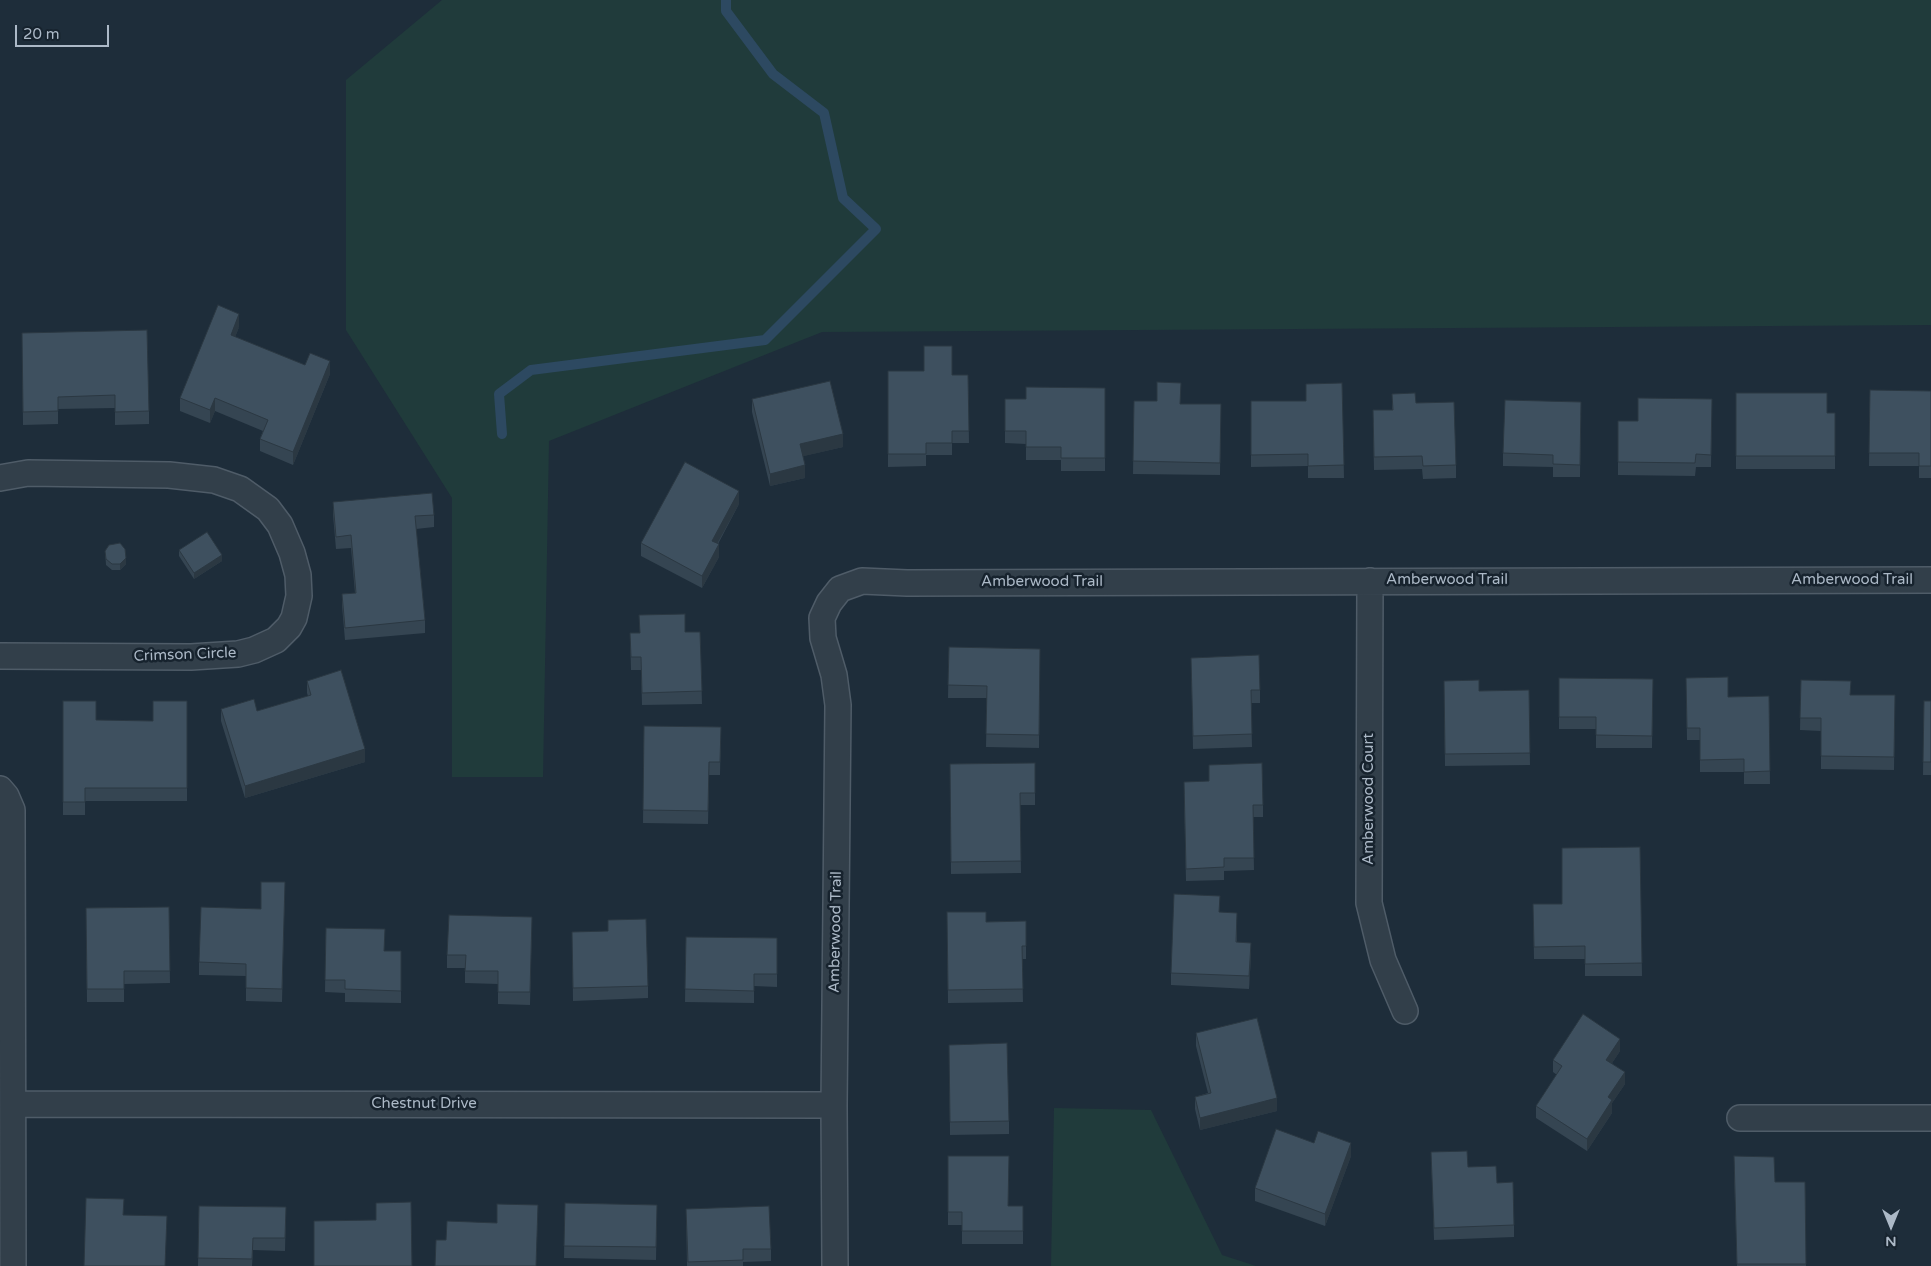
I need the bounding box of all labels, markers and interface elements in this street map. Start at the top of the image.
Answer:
scale bar [18,15,111,47]
text: 20 m [23,25,60,43]
street label: Amberwood Trail [1386,571,1508,589]
street label: Amberwood Trail [1791,571,1913,589]
street label: Amberwood Trail [981,573,1103,591]
street label: Crimson Circle [133,644,237,666]
street label: Amberwood Court [1360,733,1378,865]
street label: Amberwood Trail [826,871,846,993]
street label: Chestnut Drive [371,1095,477,1113]
north arrow [1866,1201,1916,1251]
text: N [1885,1233,1897,1250]

